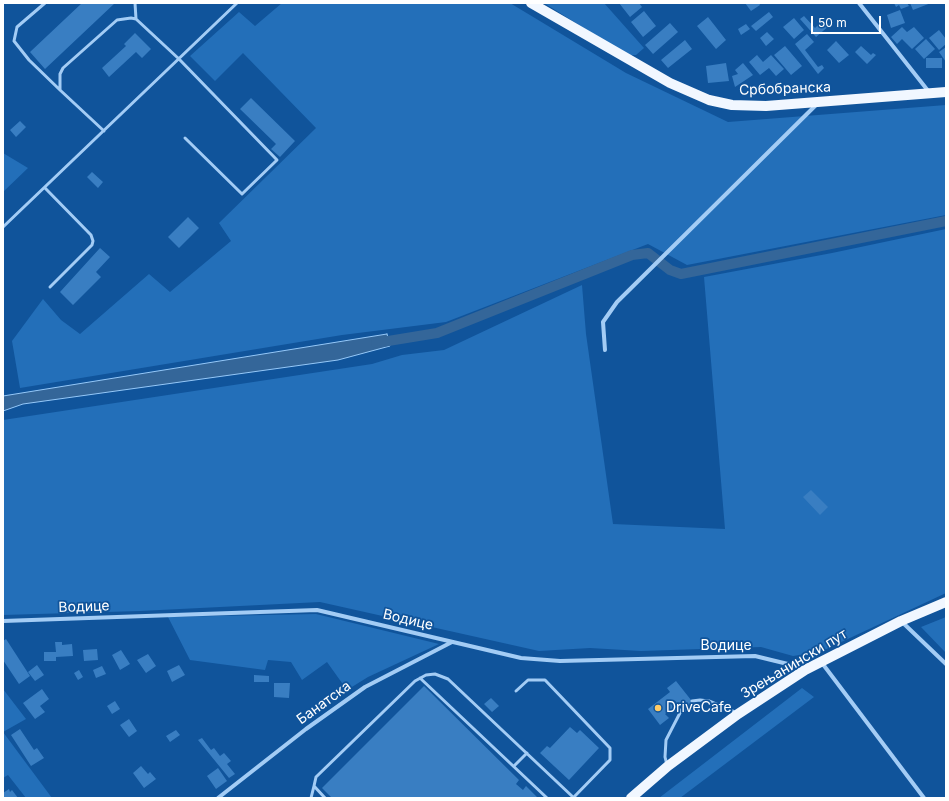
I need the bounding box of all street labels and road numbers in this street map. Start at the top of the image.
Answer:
street label: Србобранска [739,79,831,99]
street label: Водице [58,598,110,616]
street label: Водице [381,606,435,634]
street label: Зрењанински пут [738,626,850,702]
street label: Водице [700,638,752,654]
street label: Банатска [294,678,354,728]

